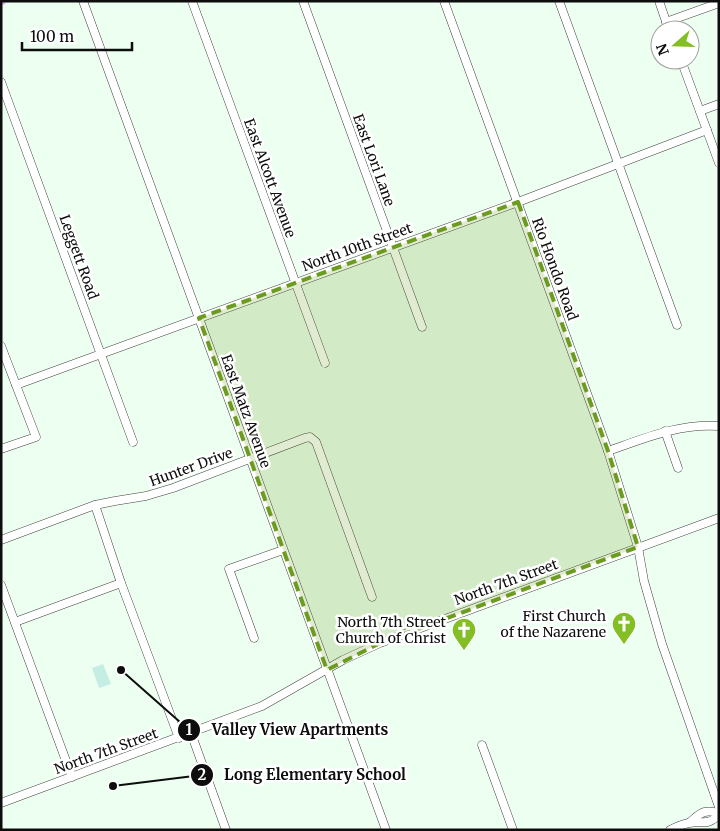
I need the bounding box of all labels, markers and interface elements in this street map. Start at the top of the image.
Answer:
scale bar [22,20,132,52]
north arrow [650,20,700,70]
text: 100 m [30,27,74,46]
text: N [652,41,673,58]
street label: East Lori Lane [349,111,399,209]
street label: East Alcott Avenue [240,116,300,240]
street label: Leggett Road [55,212,103,302]
street label: Rio Hondo Road [528,215,582,323]
street label: North 10th Street [299,219,415,275]
street label: East Matz Avenue [217,352,275,470]
street label: Hunter Drive [147,444,235,490]
street label: North 7th Street [452,555,561,609]
place label: First Church of the Nazarene [501,607,606,641]
church icon: First Church of the Nazarene [611,611,637,645]
place label: North 7th Street Church of Christ [336,613,447,647]
church icon: North 7th Street Church of Christ [451,617,477,651]
callout: Valley View Apartments [177,715,398,745]
text: 1 [186,720,193,739]
text: Valley View Apartments [211,720,388,739]
street label: North 7th Street [52,724,161,778]
callout: Long Elementary School [189,760,416,790]
text: 2 [198,765,207,784]
text: Long Elementary School [224,765,406,784]

